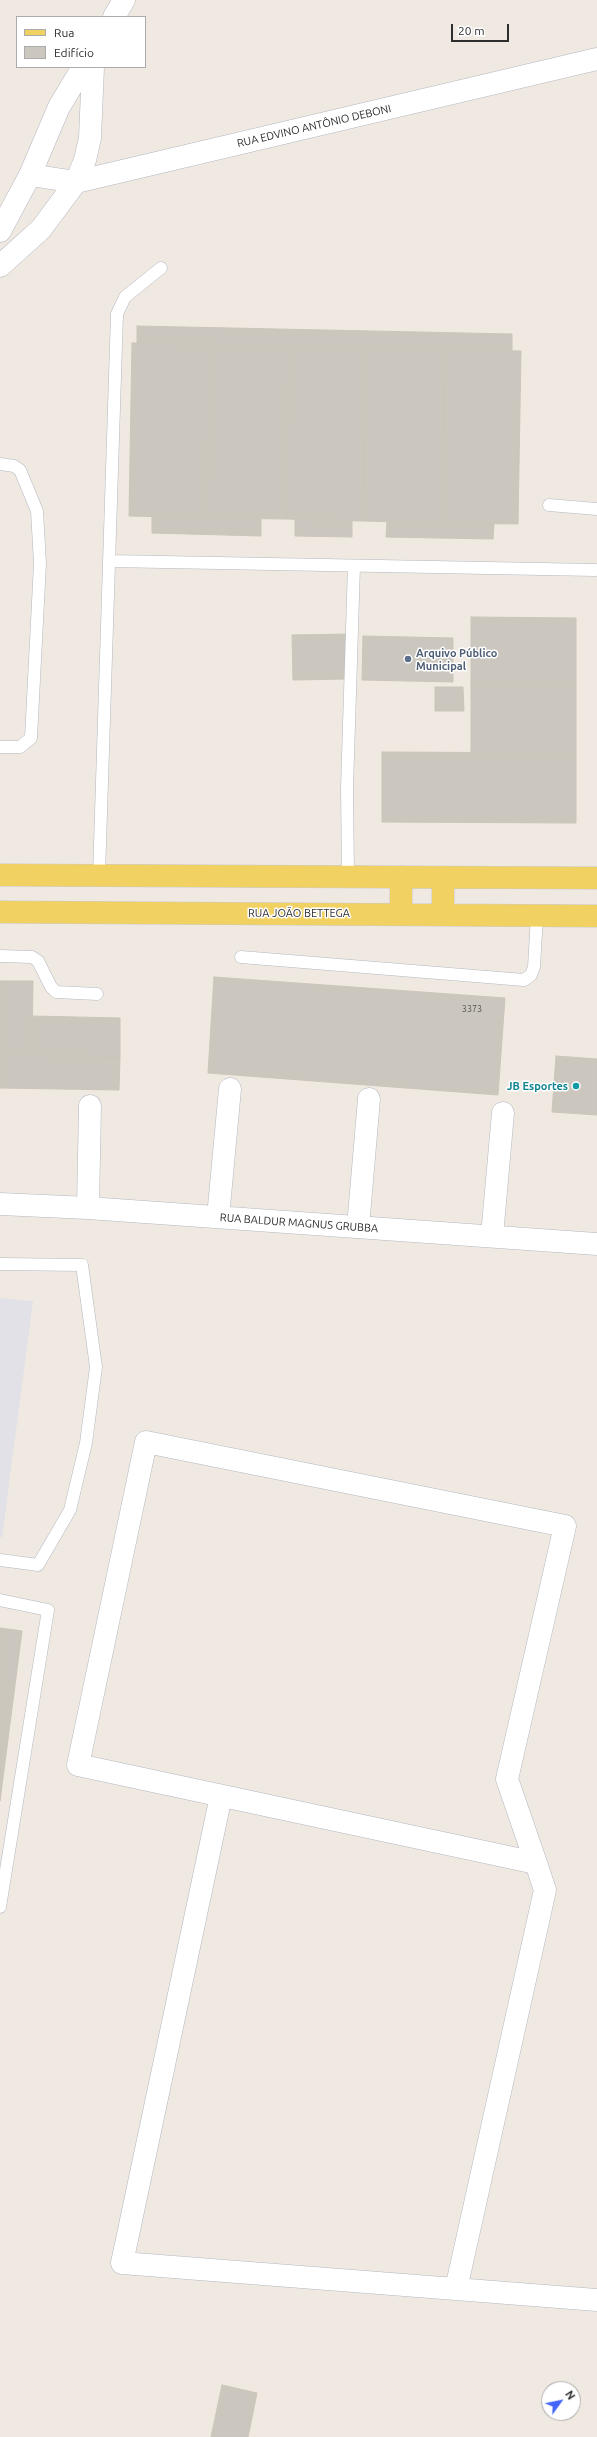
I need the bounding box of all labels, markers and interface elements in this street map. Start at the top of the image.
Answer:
legend [16,16,146,68]
scale bar [453,16,511,42]
text: 20 m [458,24,485,37]
text: Rua [54,26,75,39]
text: Edifício [54,46,94,59]
street label: RUA EDVINO ANTÔNIO DEBONI [236,102,392,150]
place label: Arquivo Público Municipal [416,646,497,672]
marker: Arquivo Público Municipal [403,654,413,664]
street label: RUA JOÃO BETTEGA [248,906,350,920]
house number: 3373 [462,1004,482,1014]
place label: JB Esportes [507,1079,568,1093]
marker: JB Esportes [571,1081,581,1091]
street label: RUA BALDUR MAGNUS GRUBBA [219,1211,379,1235]
north arrow [541,2381,581,2421]
text: N [563,2388,577,2402]

